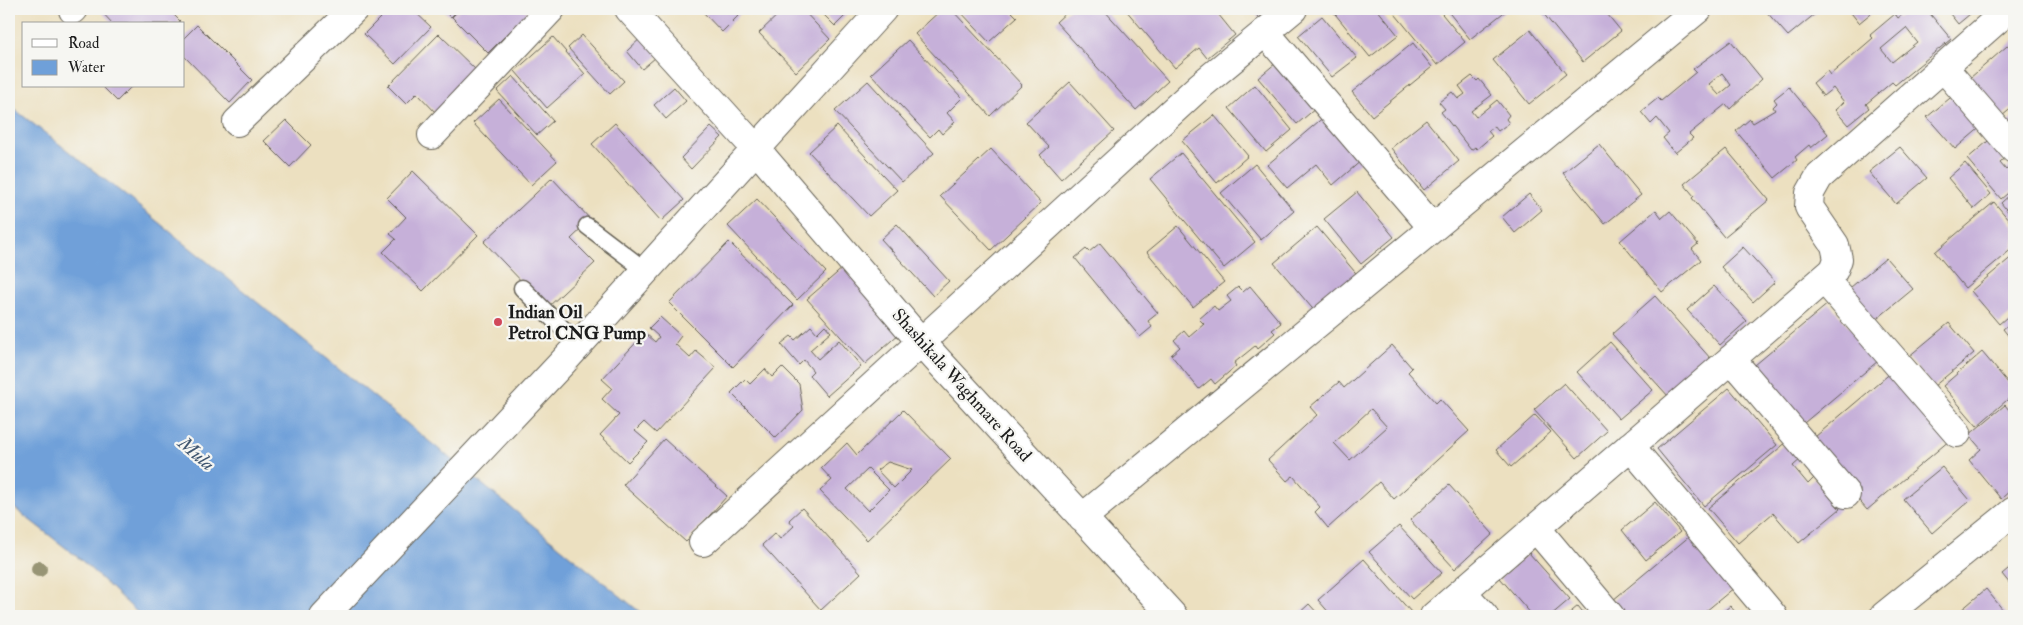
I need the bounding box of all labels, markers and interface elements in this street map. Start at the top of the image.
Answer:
legend [22,22,185,88]
text: Road [68,34,100,53]
text: Water [67,58,105,77]
place label: Indian Oil Petrol CNG Pump [508,301,646,345]
street label: Shashikala Waghmare Road [887,304,1037,467]
marker: Indian Oil Petrol CNG Pump [492,316,504,328]
water label: Mula [172,431,220,476]

